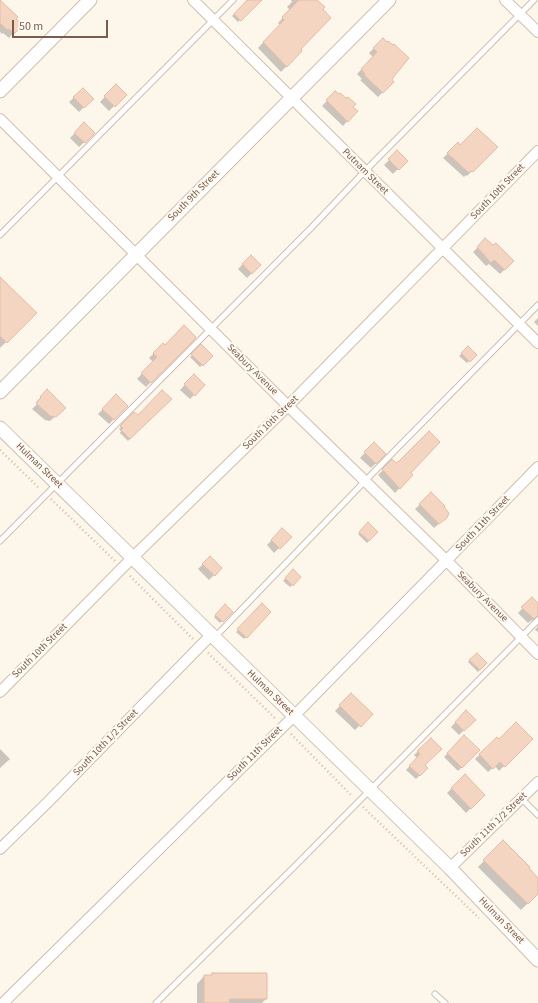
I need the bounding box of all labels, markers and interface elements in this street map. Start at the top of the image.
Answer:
scale bar [14,12,110,38]
text: 50 m [19,18,43,35]
street label: Putnam Street [339,146,391,198]
street label: South 10th Street [468,162,528,222]
street label: South 9th Street [166,168,222,224]
street label: Seabury Avenue [224,342,280,398]
street label: South 10th Street [241,393,301,453]
street label: Hulman Street [13,441,65,491]
street label: South 11th Street [453,494,513,554]
street label: Seabury Avenue [454,569,510,625]
street label: South 10th Street [10,621,70,681]
street label: Hulman Street [244,668,296,718]
street label: South 10th 1/2 Street [71,707,141,779]
street label: South 11th Street [225,724,285,784]
street label: South 11th 1/2 Street [458,790,530,860]
street label: Hulman Street [476,895,526,947]

